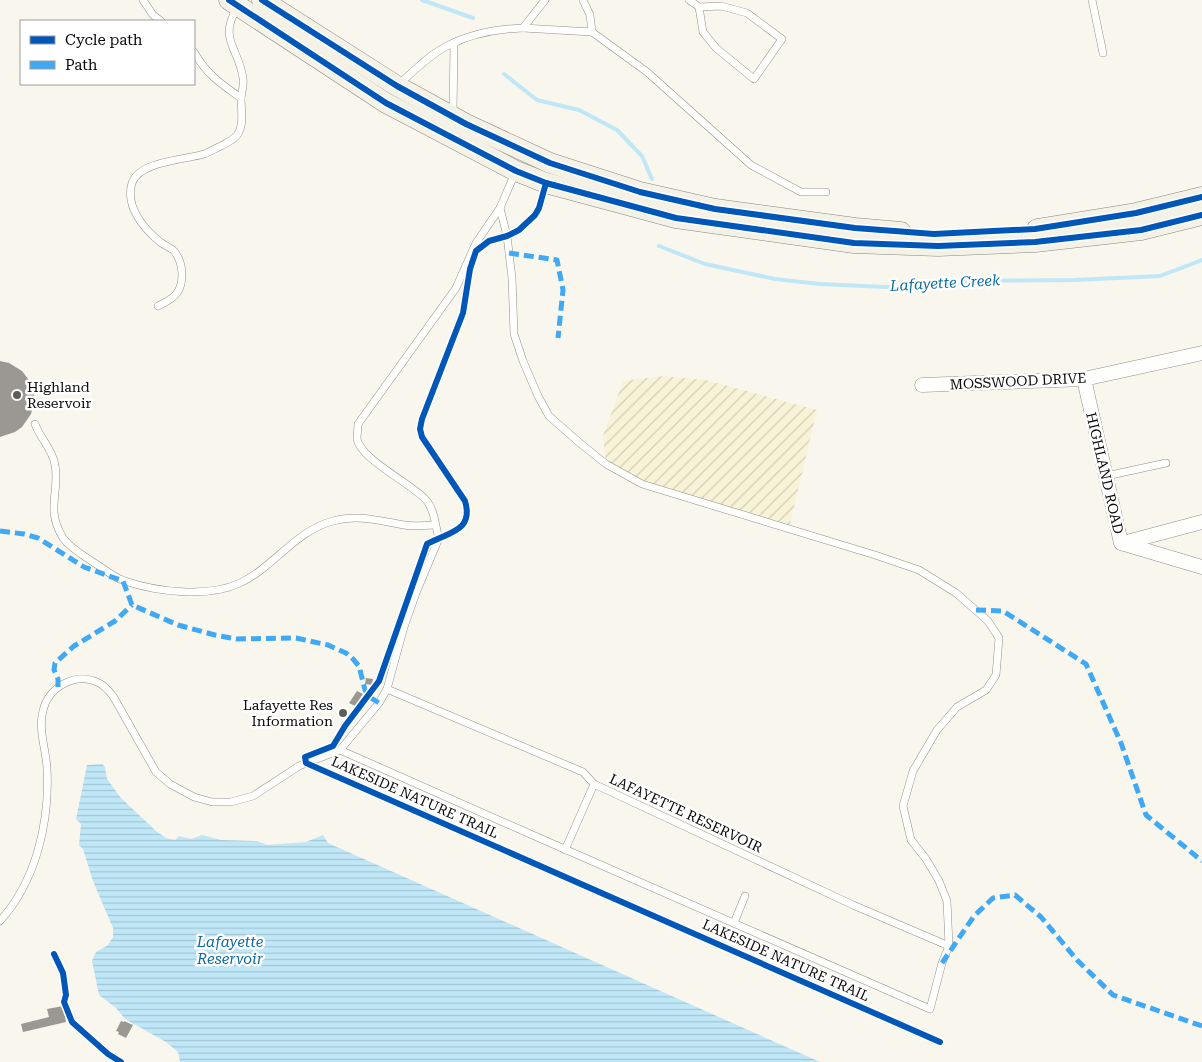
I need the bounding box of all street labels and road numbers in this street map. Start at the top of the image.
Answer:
street label: MOSSWOOD DRIVE [949,369,1087,393]
street label: HIGHLAND ROAD [1083,411,1127,536]
street label: LAKESIDE NATURE TRAIL [329,753,501,841]
street label: LAFAYETTE RESERVOIR [607,770,765,856]
street label: LAKESIDE NATURE TRAIL [700,916,872,1004]

